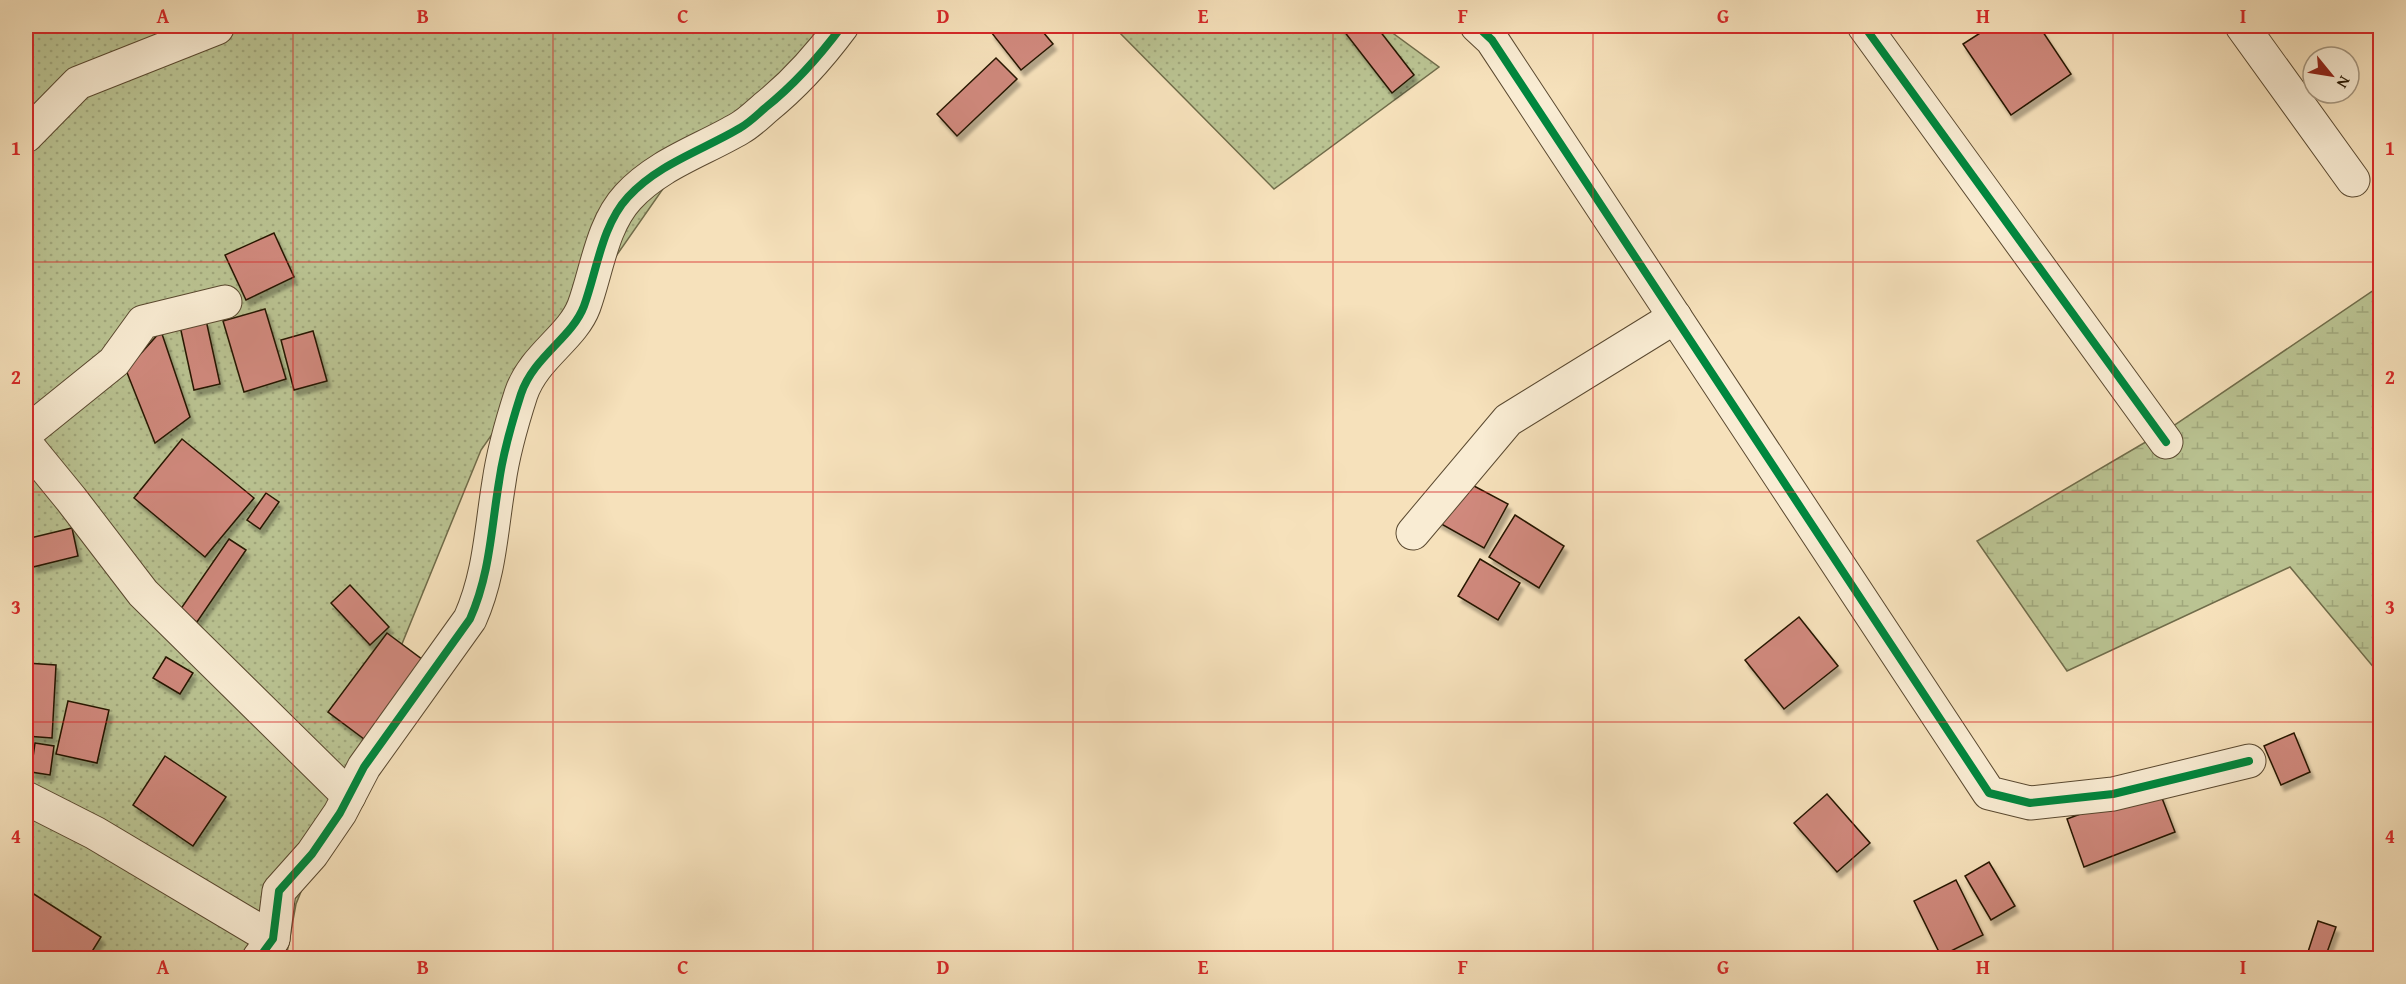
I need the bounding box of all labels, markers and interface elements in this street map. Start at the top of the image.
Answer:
text: A [157,1,170,30]
text: B [417,1,429,30]
text: C [677,1,689,30]
text: D [936,1,950,30]
text: E [1198,1,1209,30]
text: F [1458,1,1468,30]
text: G [1717,1,1729,30]
text: H [1976,1,1990,30]
text: I [2240,1,2246,30]
north arrow [2301,45,2361,105]
text: N [2331,72,2357,93]
text: 1 [11,133,21,162]
text: 1 [2385,133,2395,162]
text: 2 [11,362,21,391]
text: 2 [2385,362,2395,391]
text: 3 [11,592,21,621]
text: 3 [2385,592,2395,621]
text: 4 [11,821,21,850]
text: 4 [2385,821,2395,850]
text: A [157,952,170,981]
text: B [417,952,429,981]
text: C [677,952,689,981]
text: D [936,952,950,981]
text: E [1198,952,1209,981]
text: F [1458,952,1468,981]
text: G [1717,952,1729,981]
text: H [1976,952,1990,981]
text: I [2240,952,2246,981]

